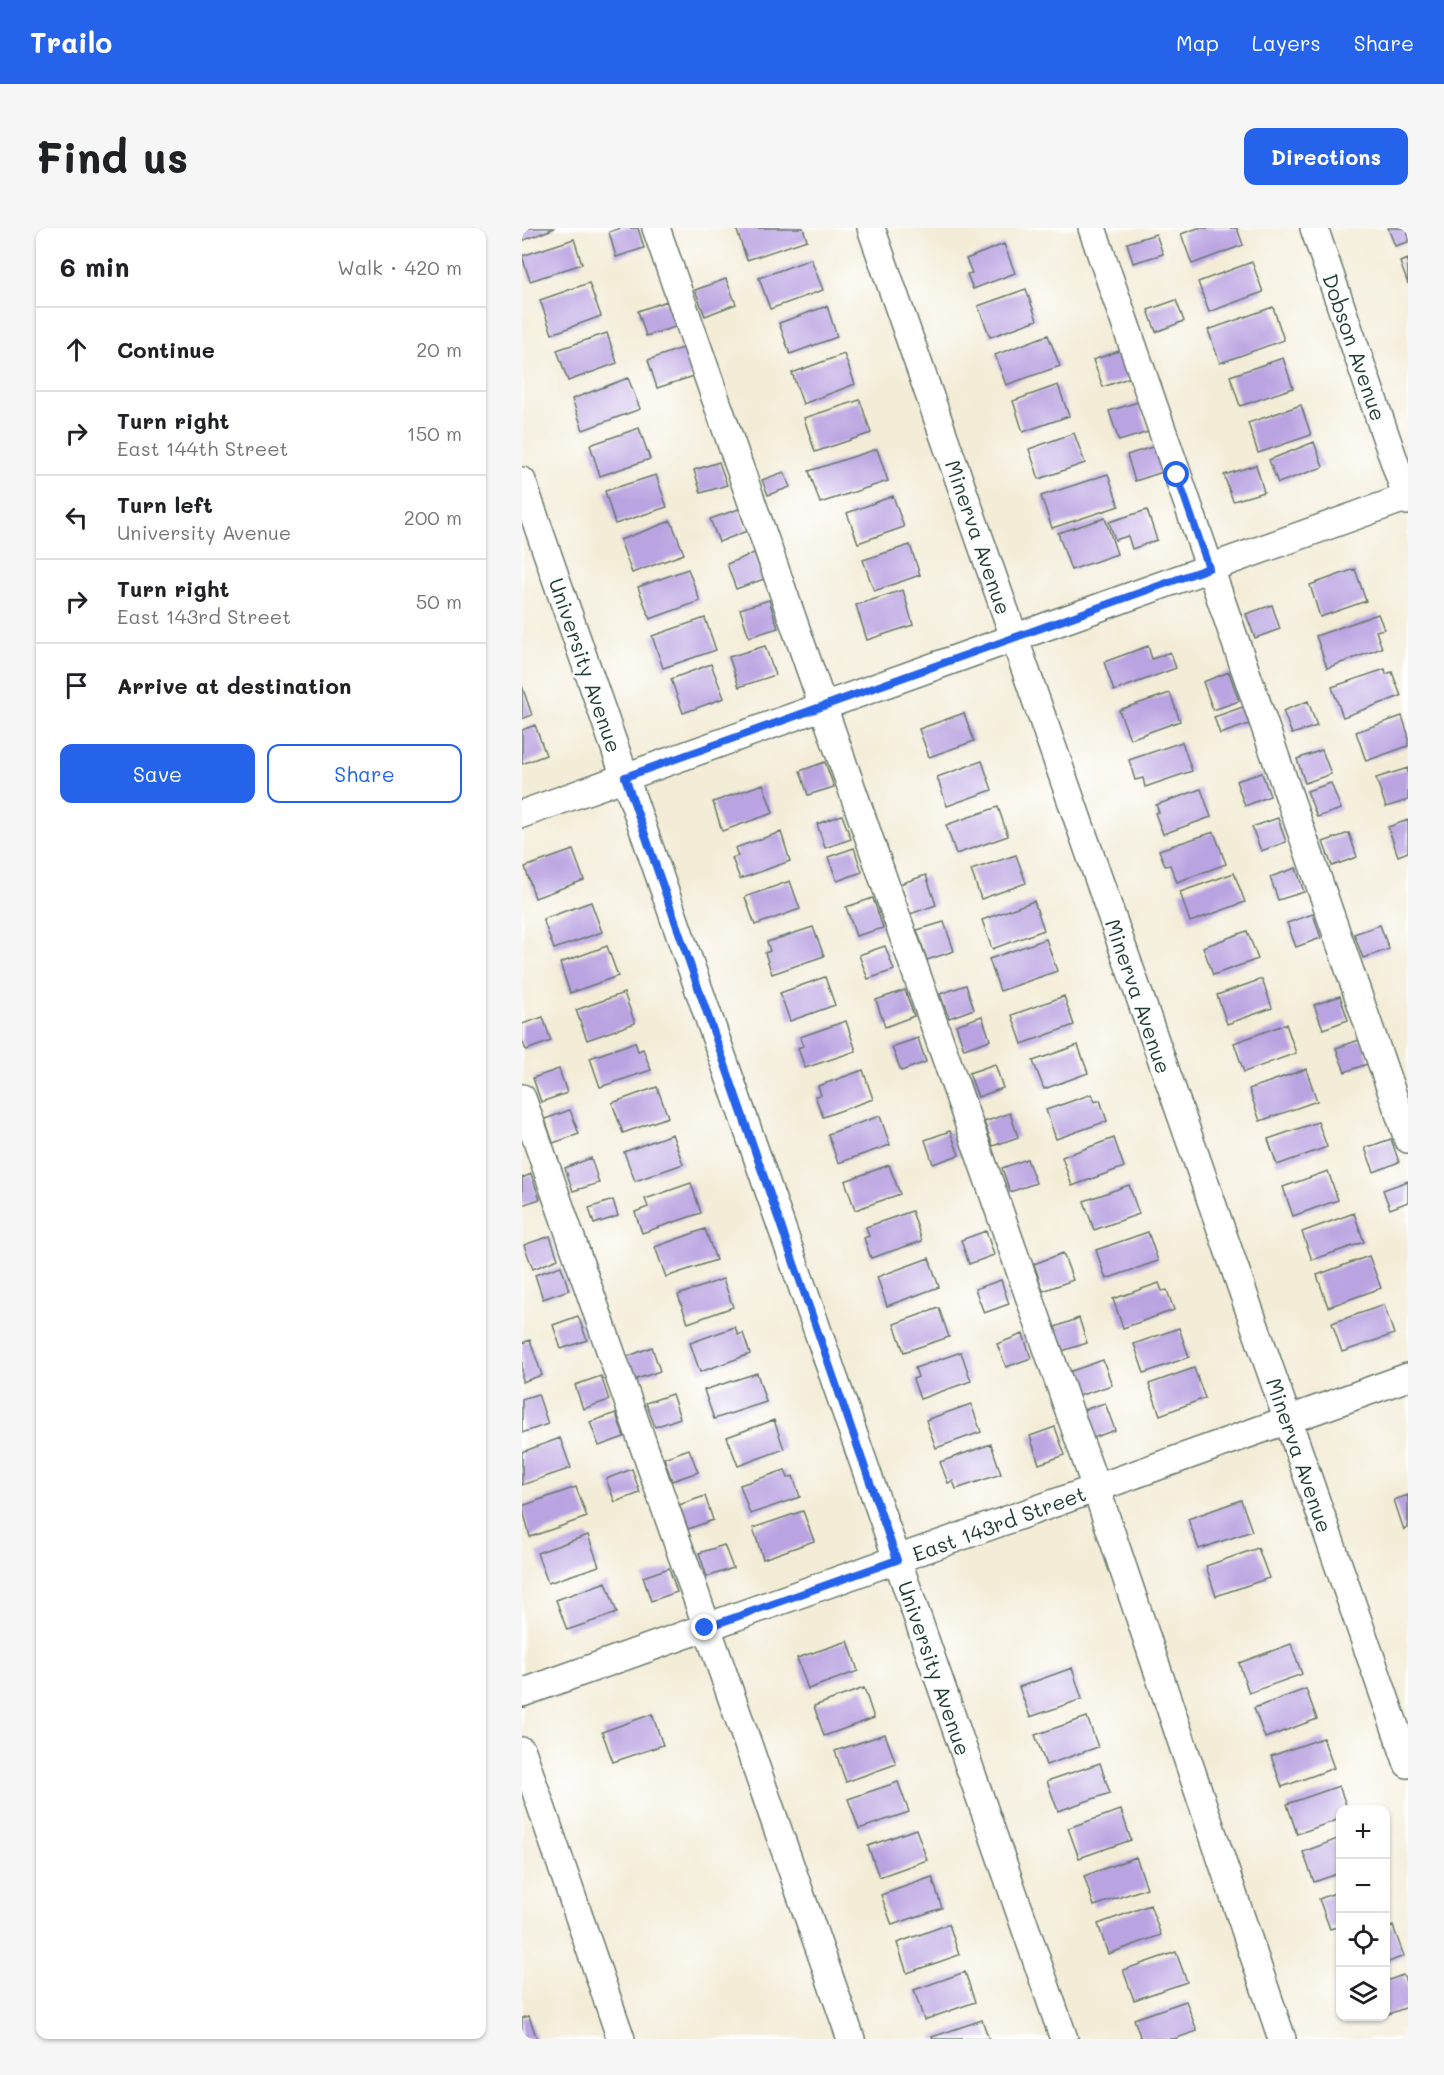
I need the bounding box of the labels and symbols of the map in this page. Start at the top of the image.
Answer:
street label: Dobson Avenue [1317,270,1393,424]
street label: Minerva Avenue [940,456,1018,618]
route start [1163,461,1189,487]
street label: University Avenue [543,574,629,756]
street label: Minerva Avenue [1100,915,1178,1077]
street label: Minerva Avenue [1261,1374,1339,1536]
street label: East 143rd Street [909,1479,1089,1567]
street label: University Avenue [892,1577,978,1759]
route end [691,1614,717,1640]

